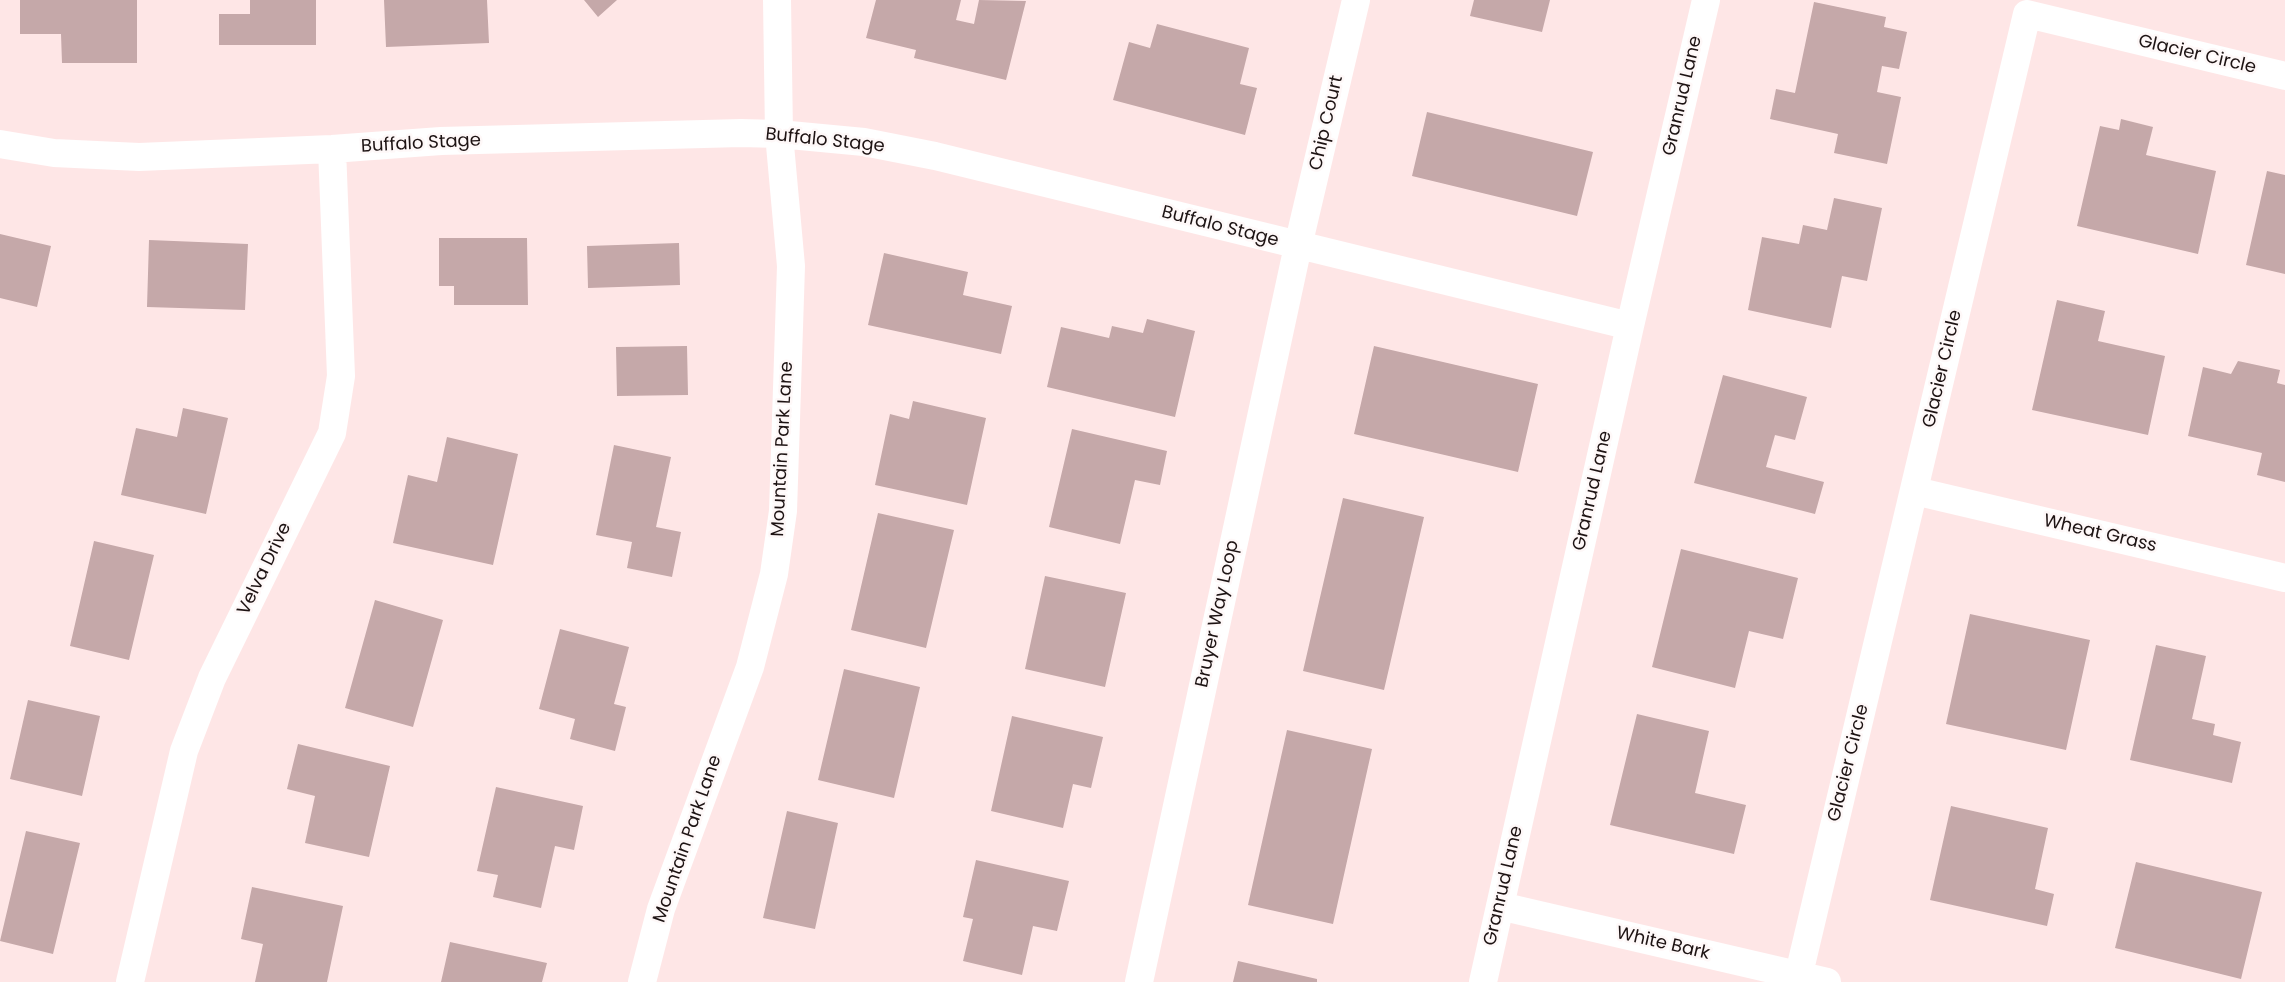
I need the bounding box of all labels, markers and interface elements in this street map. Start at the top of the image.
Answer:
street label: Glacier Circle [2136,31,2258,79]
street label: Granrud Lane [1659,34,1707,158]
street label: Chip Court [1306,73,1348,173]
street label: Buffalo Stage [764,124,886,158]
street label: Buffalo Stage [361,130,481,158]
street label: Buffalo Stage [1159,202,1281,252]
street label: Glacier Circle [1919,308,1967,430]
street label: Mountain Park Lane [768,361,798,537]
street label: Granrud Lane [1569,429,1617,553]
street label: Wheat Grass [2041,510,2159,558]
street label: Velva Drive [233,519,297,619]
street label: Bruyer Way Loop [1192,539,1244,689]
street label: Glacier Circle [1824,702,1874,824]
street label: Mountain Park Lane [649,752,727,926]
street label: Granrud Lane [1480,824,1528,948]
street label: White Bark [1614,923,1712,965]

